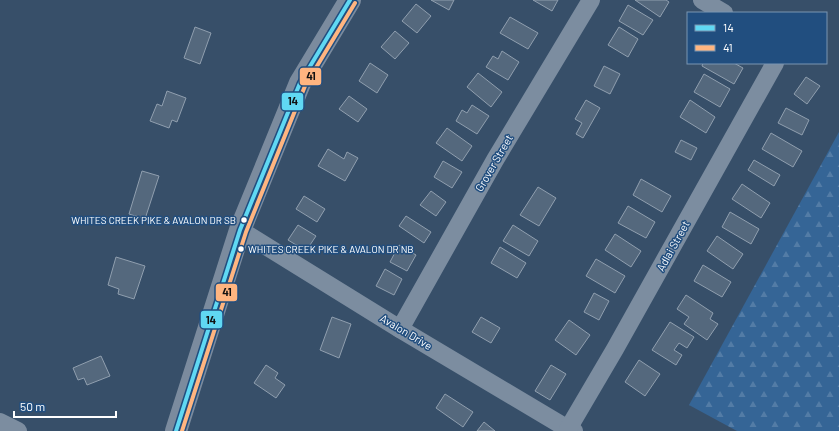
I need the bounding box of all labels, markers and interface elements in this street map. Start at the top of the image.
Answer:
legend [687,12,827,64]
text: 14 [723,20,734,34]
text: 41 [723,40,733,54]
line badge: 41 [299,67,322,86]
text: 41 [306,69,316,82]
line badge: 14 [281,92,304,111]
text: 14 [288,94,299,107]
street label: Grover Street [472,132,515,194]
place label: WHITES CREEK PIKE & AVALON DR SB [71,214,236,226]
marker: WHITES CREEK PIKE & AVALON DR SB [239,215,249,225]
street label: Adlai Street [653,218,692,273]
place label: WHITES CREEK PIKE & AVALON DR NB [248,243,414,255]
marker: WHITES CREEK PIKE & AVALON DR NB [236,244,246,254]
line badge: 41 [215,283,238,302]
text: 41 [222,285,232,298]
line badge: 14 [200,310,223,329]
street label: Avalon Drive [378,311,435,352]
text: 14 [206,313,217,326]
scale bar [14,393,116,419]
text: 50 m [20,399,45,413]

